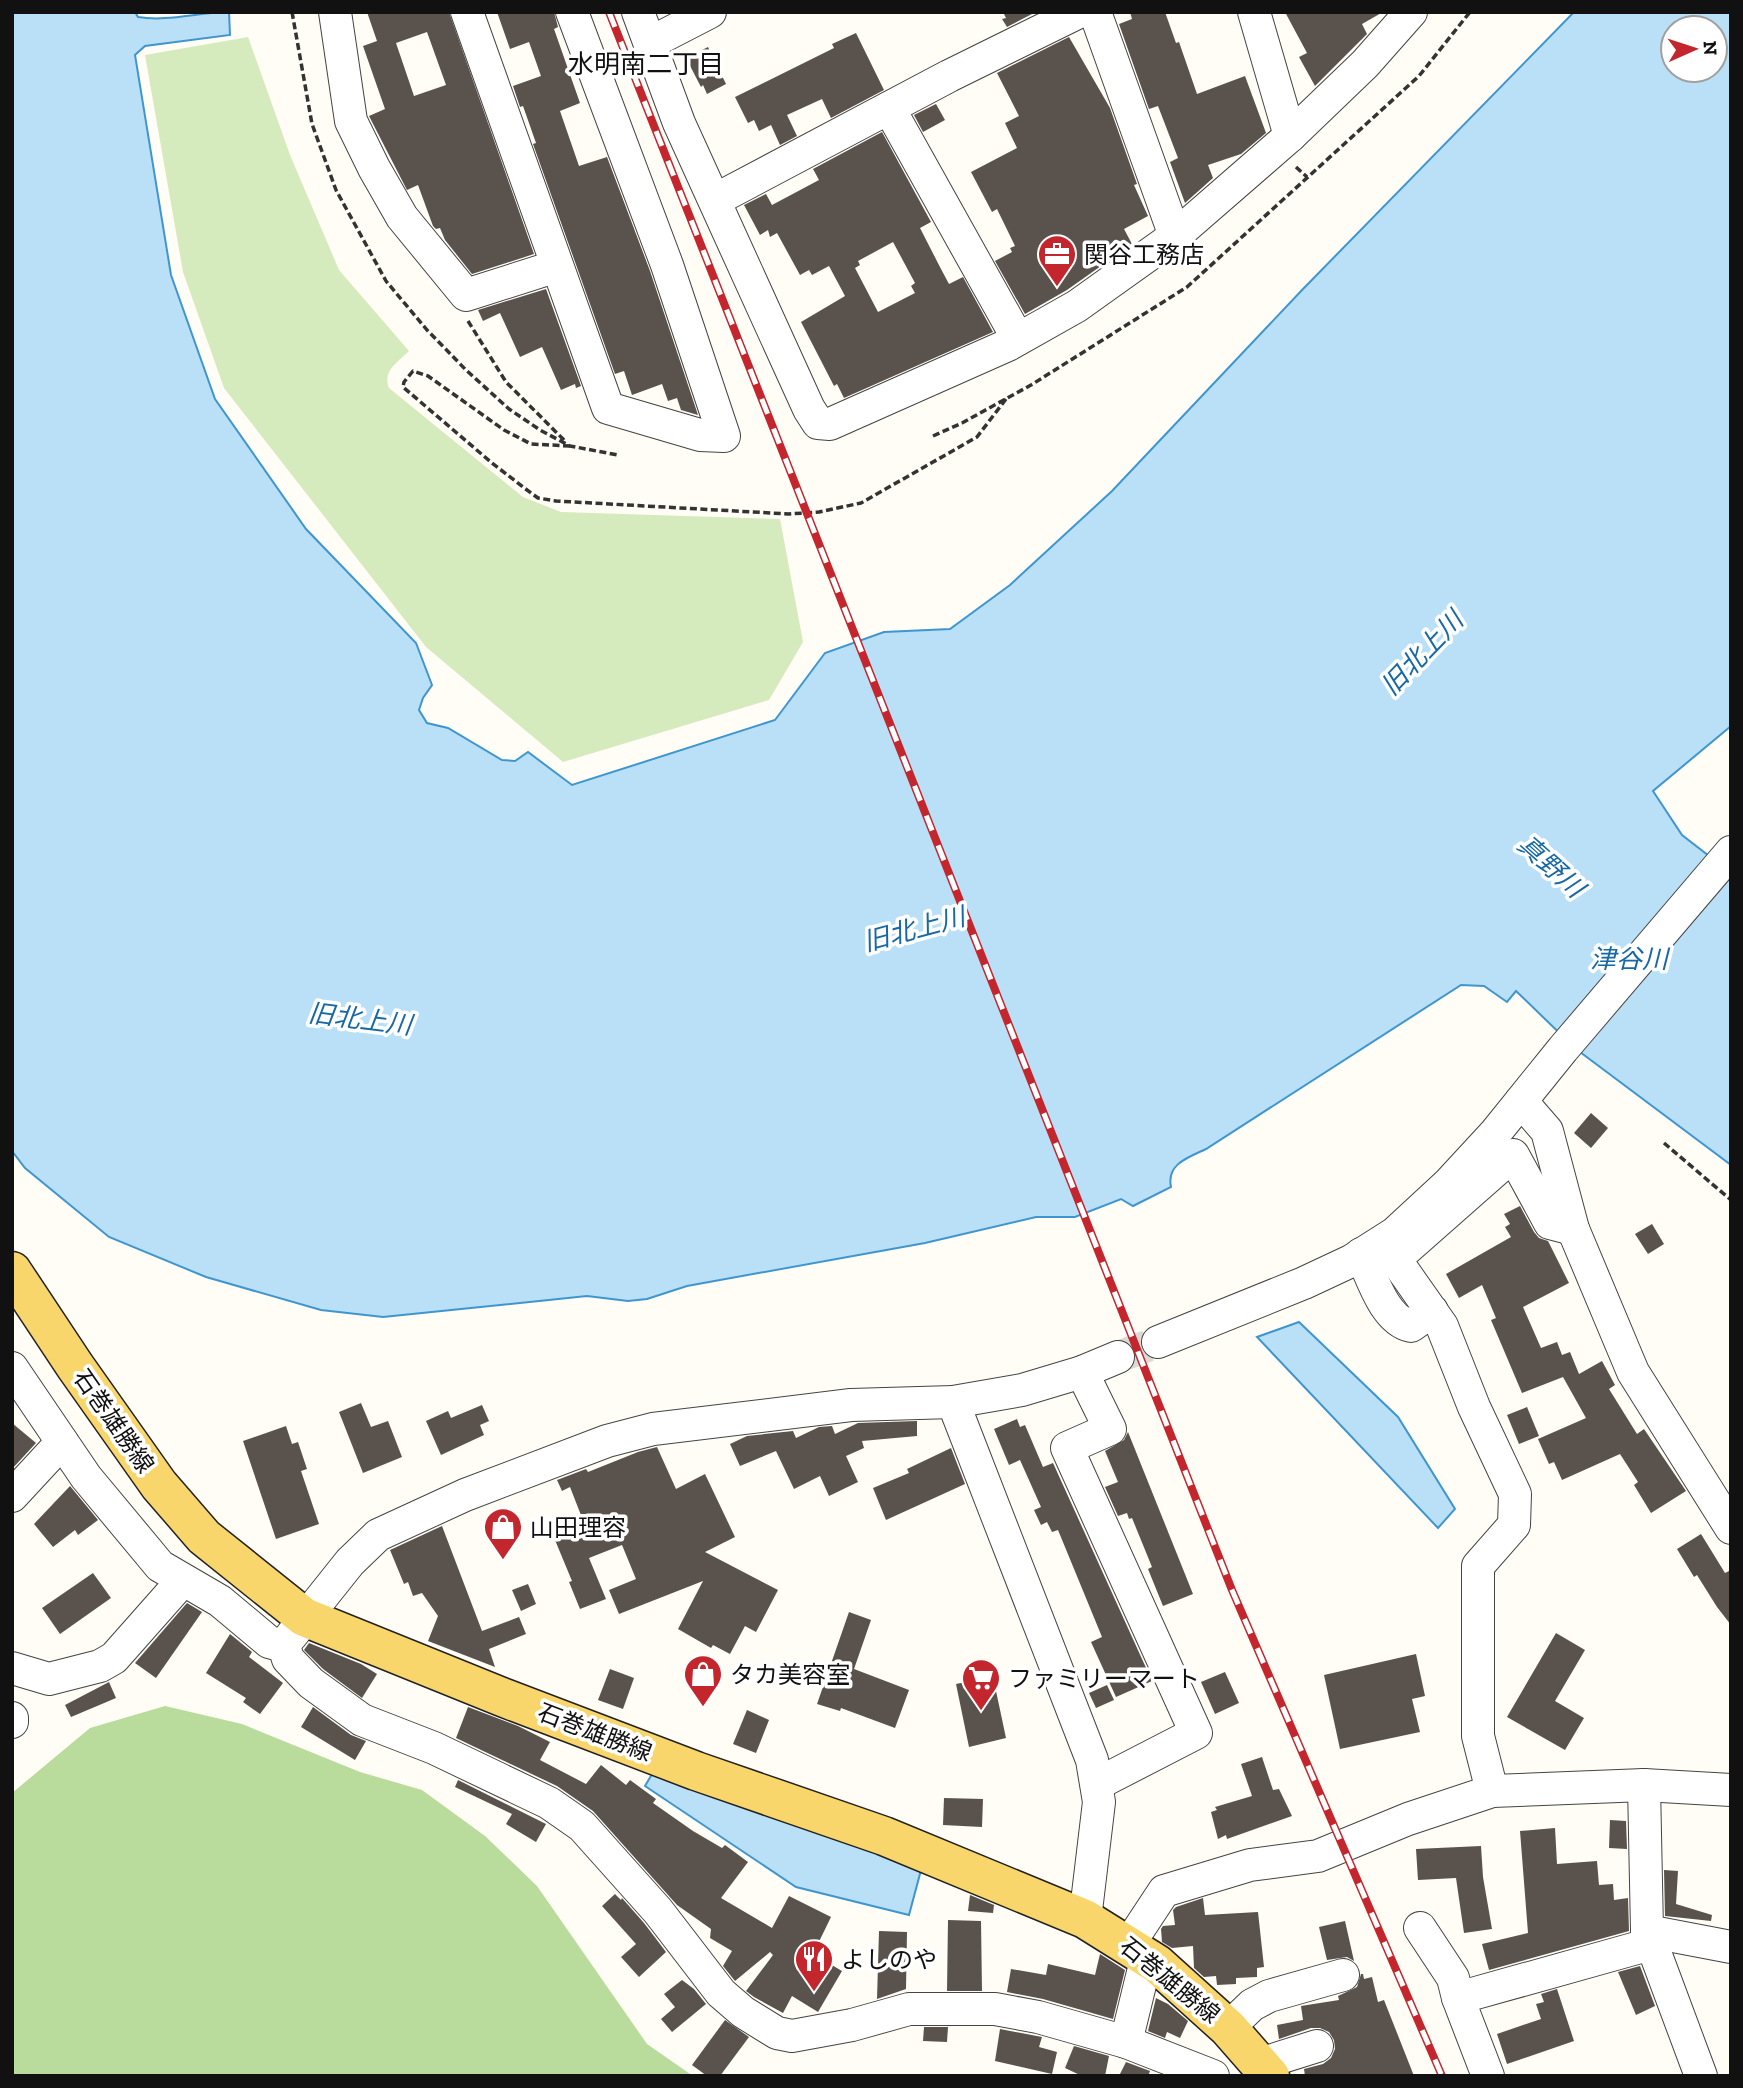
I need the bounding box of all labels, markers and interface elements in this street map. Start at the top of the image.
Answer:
north arrow [1659,14,1729,84]
text: N [1699,40,1722,56]
district label: 水明南二丁目 [568,48,724,80]
office icon: 関谷工務店 [1036,233,1078,288]
place label: 関谷工務店 [1084,240,1204,269]
water label: 旧北上川 [1374,602,1472,702]
water label: 真野川 [1511,828,1593,906]
water label: 旧北上川 [860,899,971,958]
water label: 津谷川 [1590,943,1671,975]
water label: 旧北上川 [306,997,417,1042]
street label: 石巻雄勝線 [68,1364,160,1478]
shop icon: 山田理容 [482,1506,524,1561]
place label: 山田理容 [530,1513,626,1542]
shop icon: タカ美容室 [682,1653,724,1708]
supermarket icon: ファミリーマート [960,1657,1002,1712]
place label: タカ美容室 [730,1660,850,1689]
place label: ファミリーマート [1008,1664,1200,1693]
street label: 石巻雄勝線 [534,1697,656,1767]
street label: 石巻雄勝線 [1114,1931,1226,2029]
restaurant icon: よしのや [793,1938,835,1993]
place label: よしのや [841,1945,937,1974]

